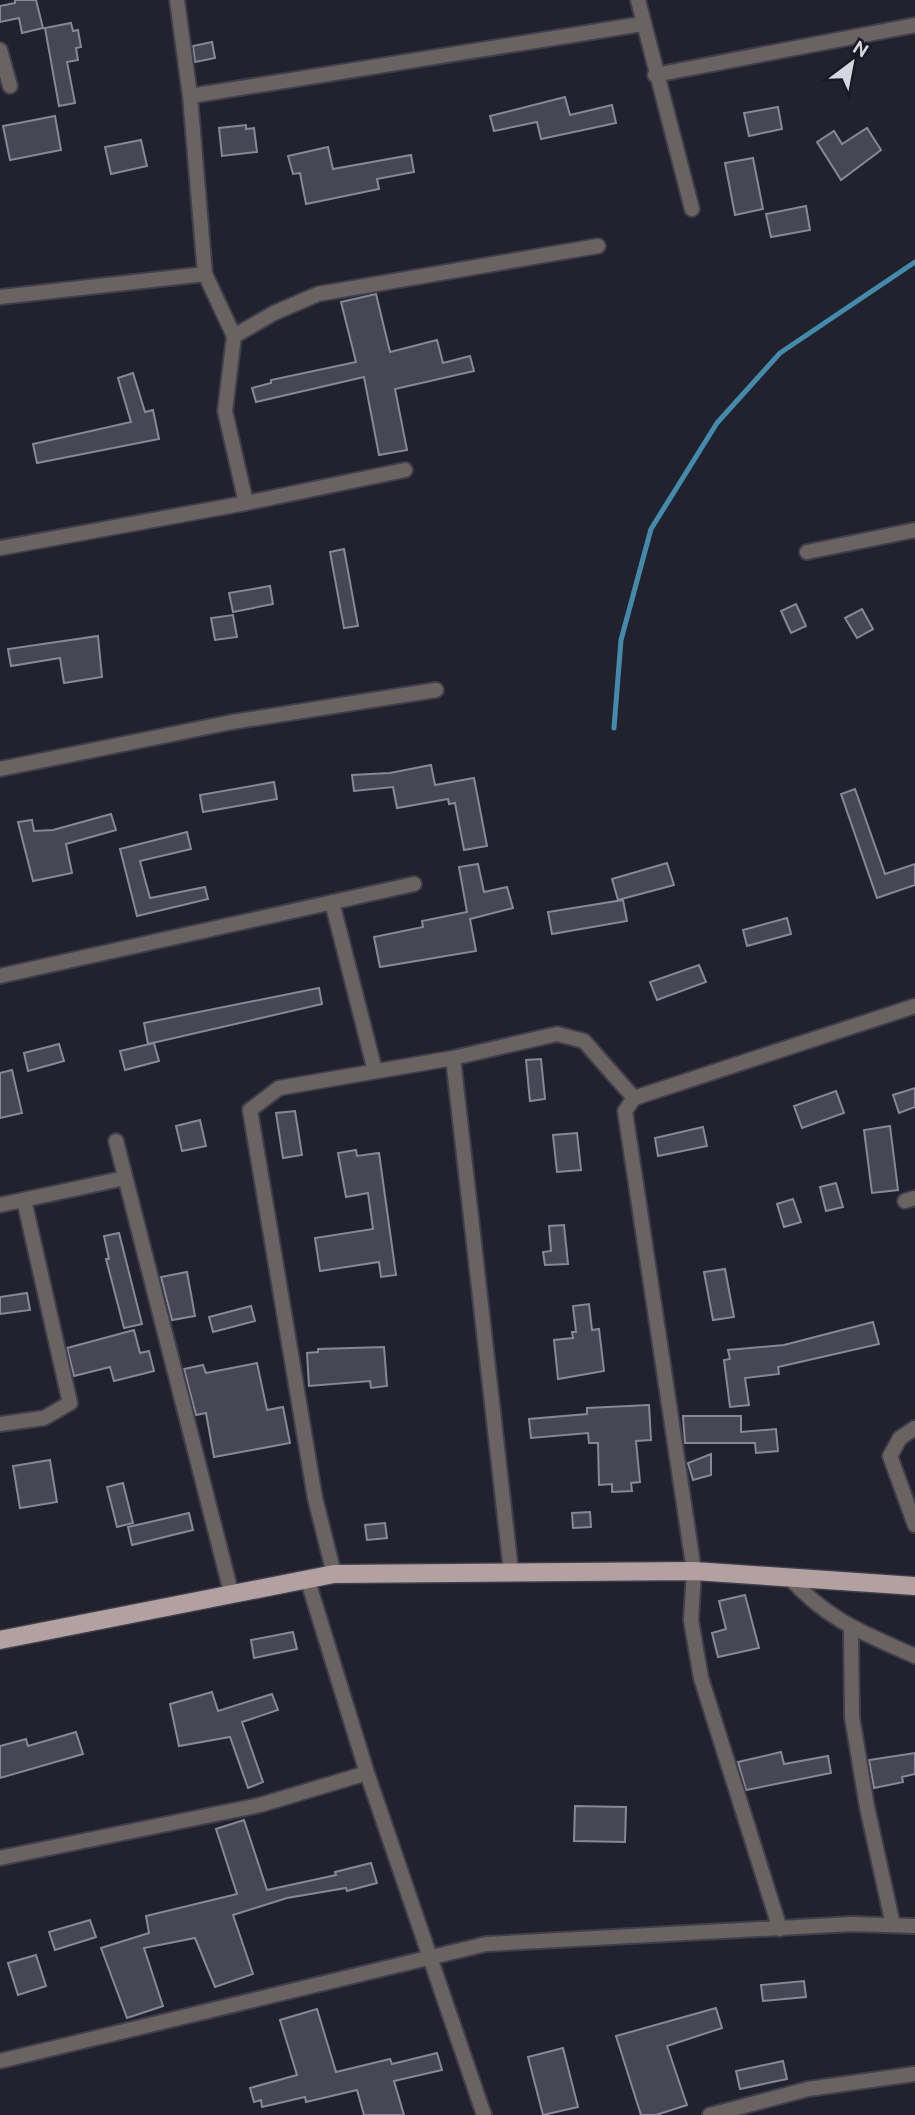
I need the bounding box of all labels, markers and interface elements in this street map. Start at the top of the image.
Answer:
north arrow [817,28,887,98]
text: N [849,35,873,62]

